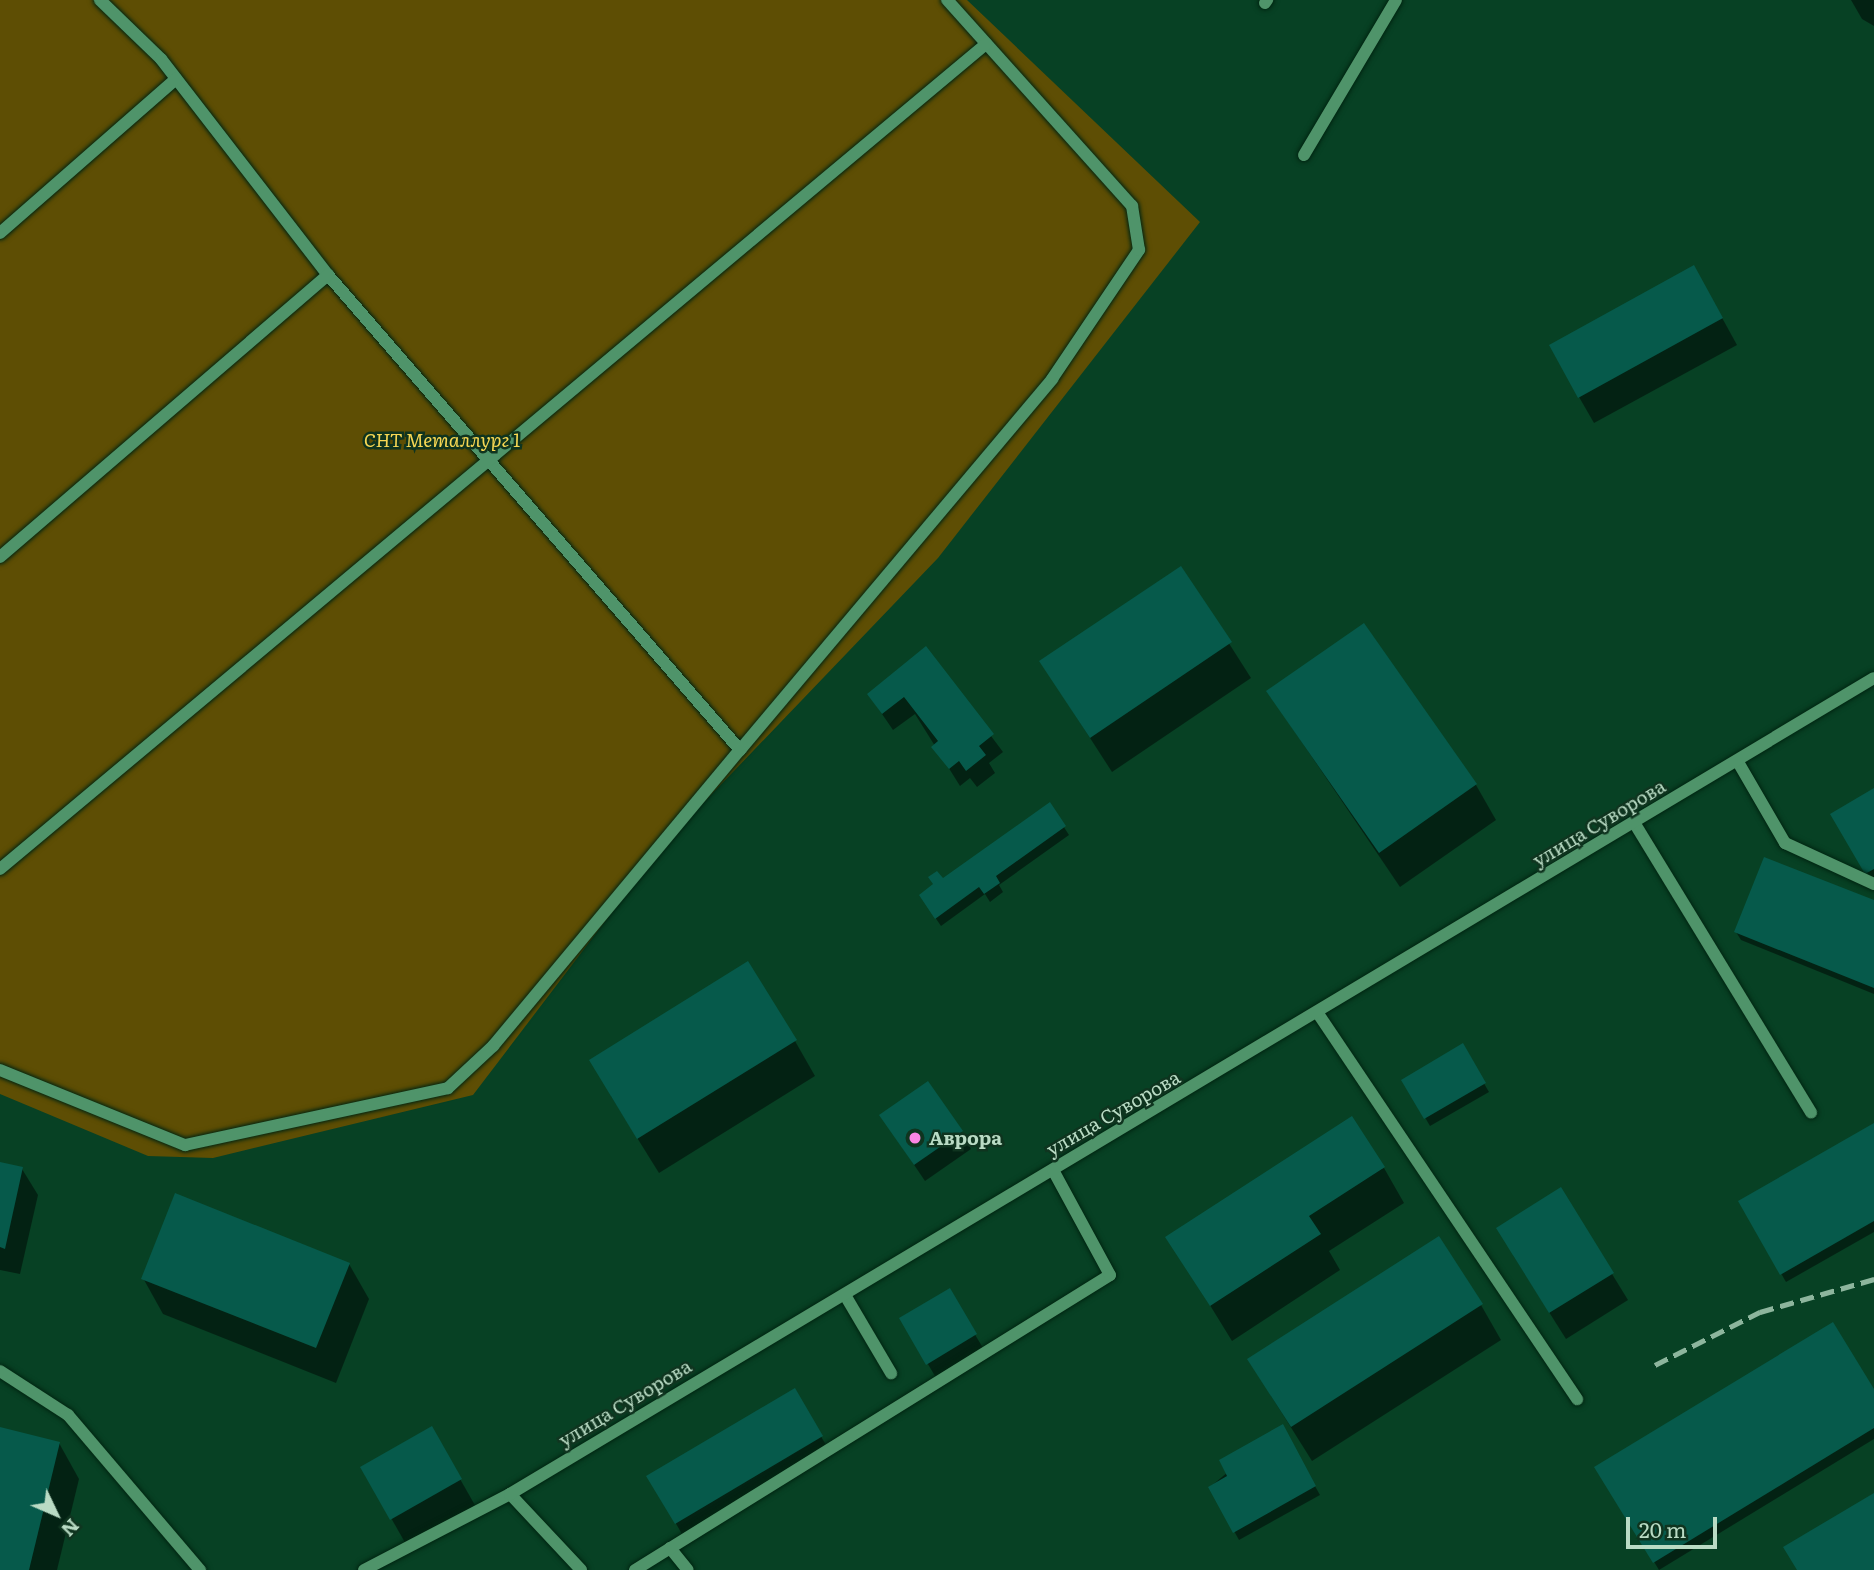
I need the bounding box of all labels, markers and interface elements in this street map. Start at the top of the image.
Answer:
park label: СНТ Металлург 1 [364,429,520,451]
street label: улица Суворова [1528,774,1670,872]
street label: улица Суворова [1042,1065,1184,1161]
place label: Аврора [929,1127,1002,1149]
marker: Аврора [907,1130,923,1146]
street label: улица Суворова [554,1354,696,1452]
north arrow [21,1479,91,1549]
scale bar [1629,1504,1720,1548]
text: N [55,1513,87,1544]
text: 20 m [1639,1513,1686,1544]

